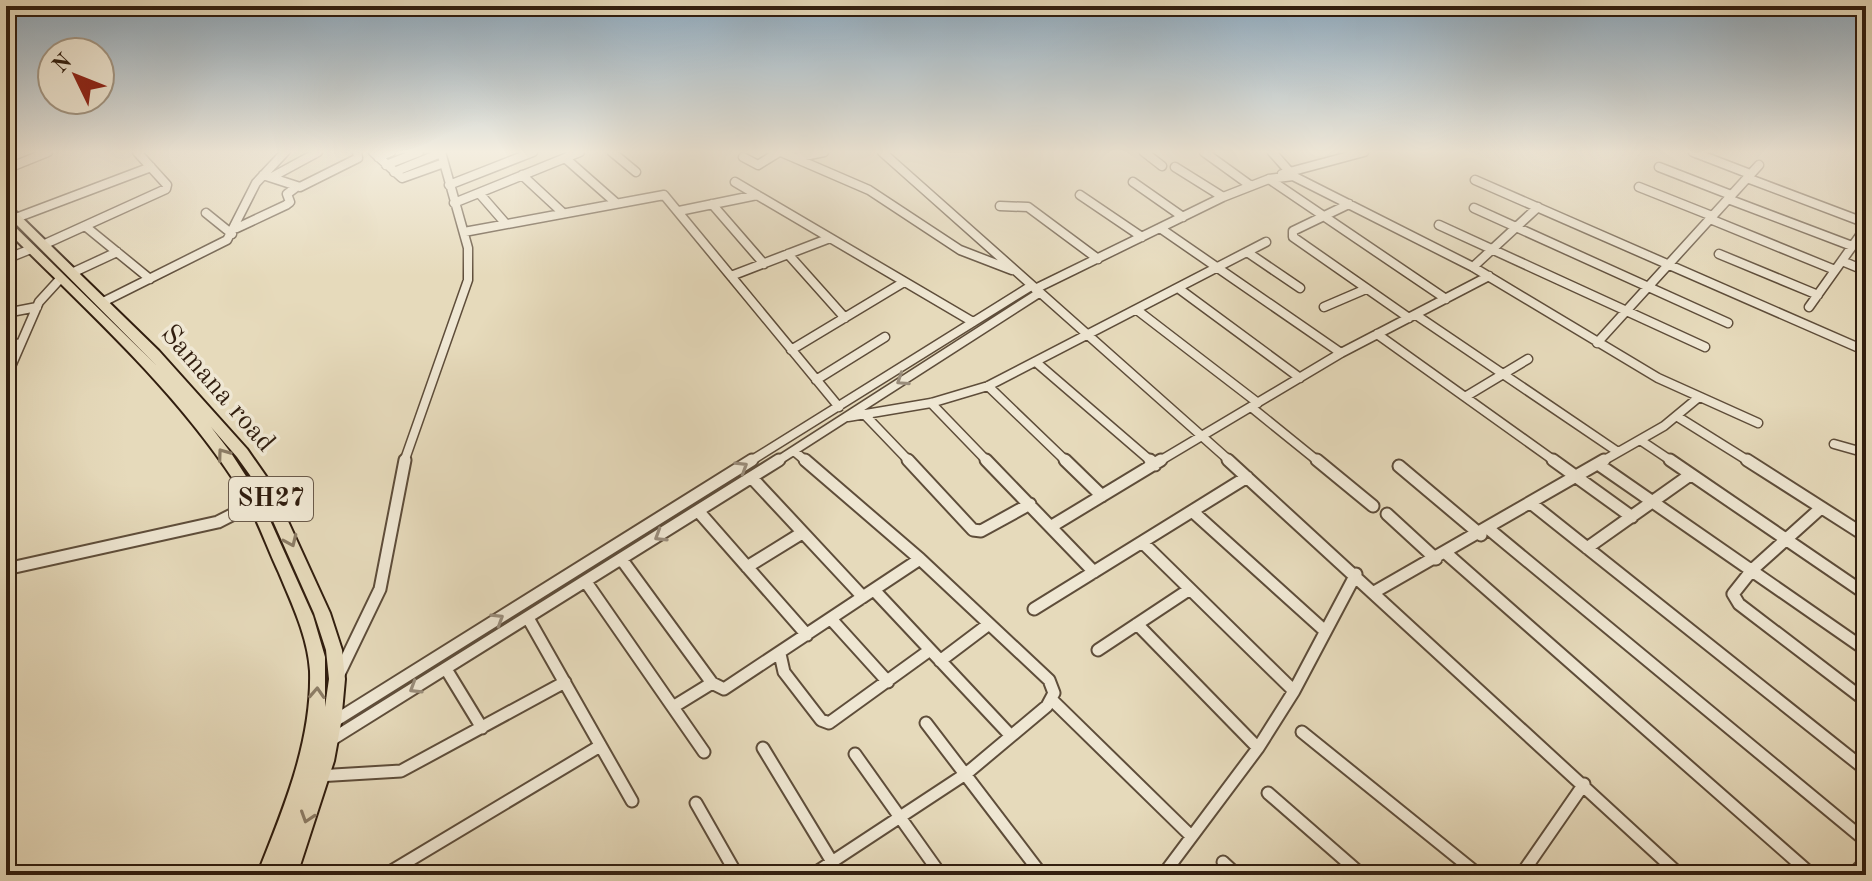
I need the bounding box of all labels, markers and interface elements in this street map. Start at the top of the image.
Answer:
north arrow [36,36,116,116]
text: N [49,50,77,77]
street label: Samana road [155,320,279,458]
one-way arrow [896,371,911,386]
one-way arrow [218,449,233,463]
one-way arrow [733,462,748,477]
road number: SH27 [229,477,313,521]
one-way arrow [654,526,669,542]
one-way arrow [281,533,297,547]
one-way arrow [489,614,504,629]
one-way arrow [409,678,424,693]
one-way arrow [308,686,325,699]
one-way arrow [300,809,316,823]

